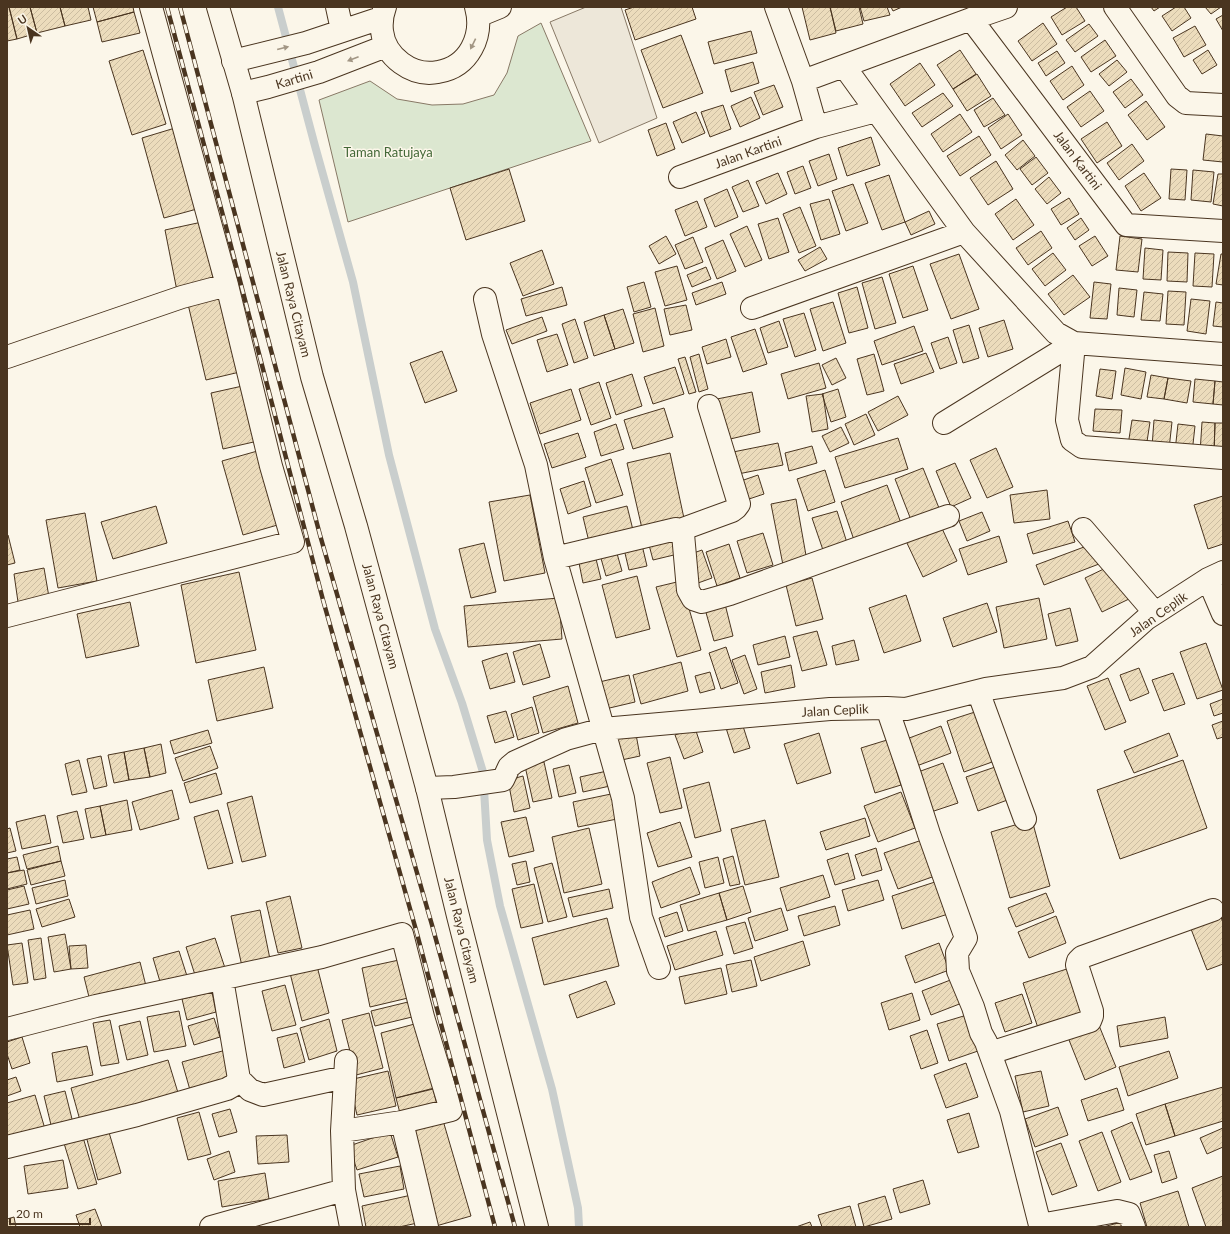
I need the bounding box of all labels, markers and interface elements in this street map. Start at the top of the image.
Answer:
north arrow [8,8,48,48]
text: U [15,12,29,27]
one-way arrow [470,39,476,50]
one-way arrow [277,45,289,51]
one-way arrow [346,56,358,62]
street label: Kartini [273,66,315,92]
street label: Jalan Kartini [1051,127,1105,193]
street label: Jalan Kartini [712,133,784,171]
park label: Taman Ratujaya [343,144,433,160]
street label: Jalan Raya Citayam [273,249,315,359]
street label: Jalan Raya Citayam [359,561,403,671]
street label: Jalan Ceplik [1126,588,1190,640]
street label: Jalan Ceplik [801,700,869,720]
street label: Jalan Raya Citayam [441,875,483,985]
scale bar [10,1200,90,1226]
text: 20 m [16,1206,43,1221]

